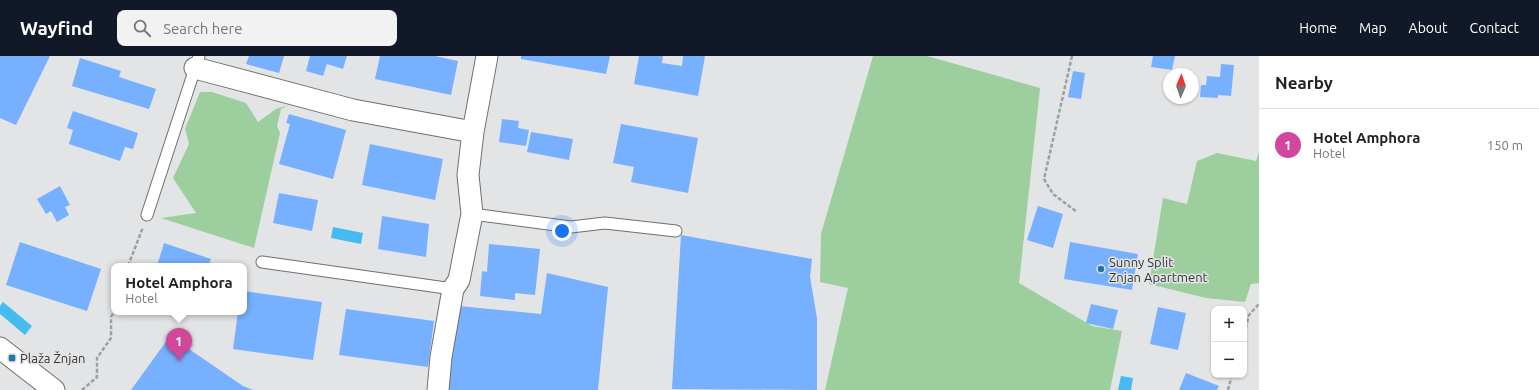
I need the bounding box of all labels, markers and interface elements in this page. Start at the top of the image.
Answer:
search box [117,10,397,46]
text: Wayfind [20,17,93,39]
icon: search [131,17,153,39]
text: Search here [163,20,242,37]
text: Home [1299,20,1337,36]
text: Map [1359,20,1387,36]
text: About [1409,20,1448,36]
text: Contact [1470,20,1519,36]
north arrow [1163,68,1199,104]
text: Nearby [1275,73,1333,92]
text: Hotel Amphora [1313,129,1420,146]
text: 1 [1284,138,1292,152]
text: 150 m [1487,138,1523,152]
text: Hotel [1313,146,1345,160]
your location [552,221,572,241]
place label: Sunny Split Znjan Apartment [1109,255,1208,284]
popup [111,263,247,315]
marker: Sunny Split Znjan Apartment [1096,264,1106,274]
text: Hotel Amphora [125,274,233,291]
text: Hotel [125,291,158,305]
map controls [1211,306,1247,378]
button: + [1211,306,1247,342]
pin: 1 [166,328,192,361]
button: − [1211,342,1247,378]
place label: Plaža Žnjan [20,350,86,365]
marker: Plaža Žnjan [7,353,17,363]

